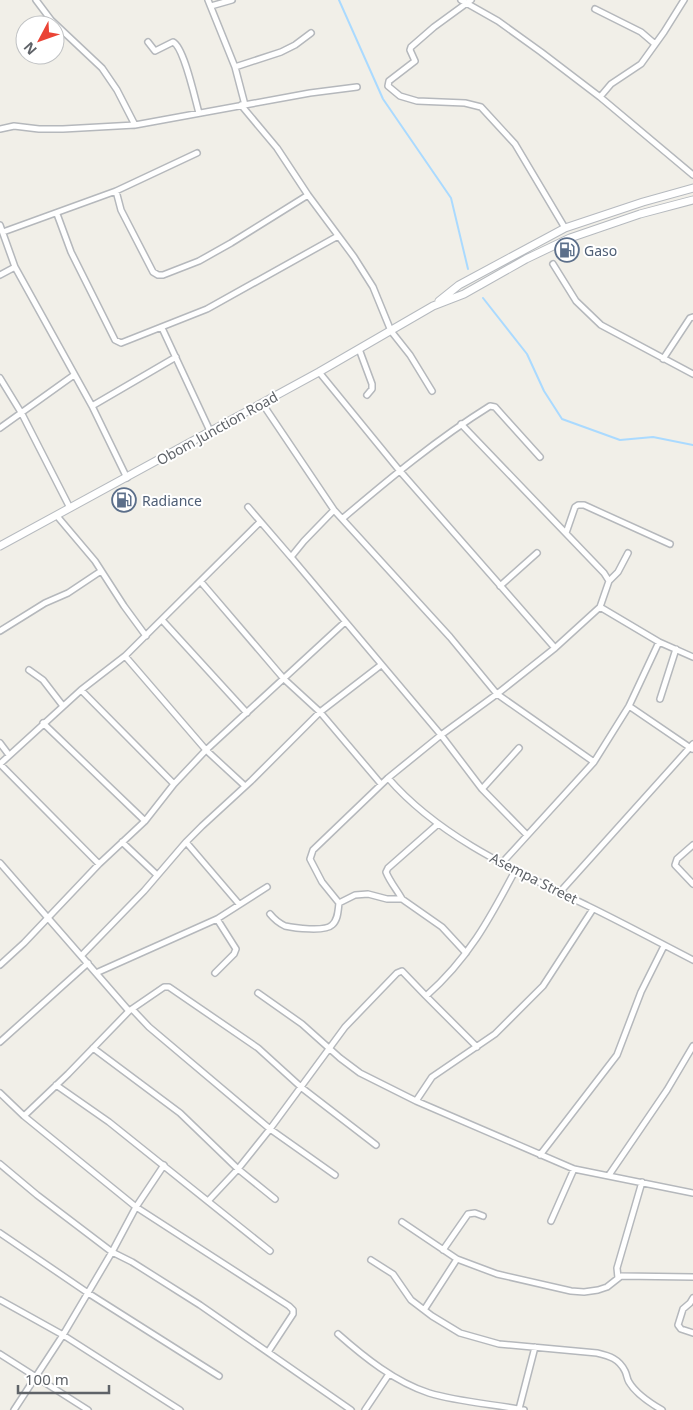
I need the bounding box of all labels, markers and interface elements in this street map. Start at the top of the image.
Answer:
north arrow [15,15,65,65]
text: N [19,38,41,59]
fuel station icon: Gaso [554,237,580,263]
place label: Gaso [584,241,617,260]
street label: Obom Junction Road [153,387,281,469]
fuel station icon: Radiance [111,487,137,513]
place label: Radiance [142,491,202,510]
street label: Asempa Street [487,848,581,908]
scale bar [18,1362,109,1394]
text: 100 m [25,1369,69,1389]

